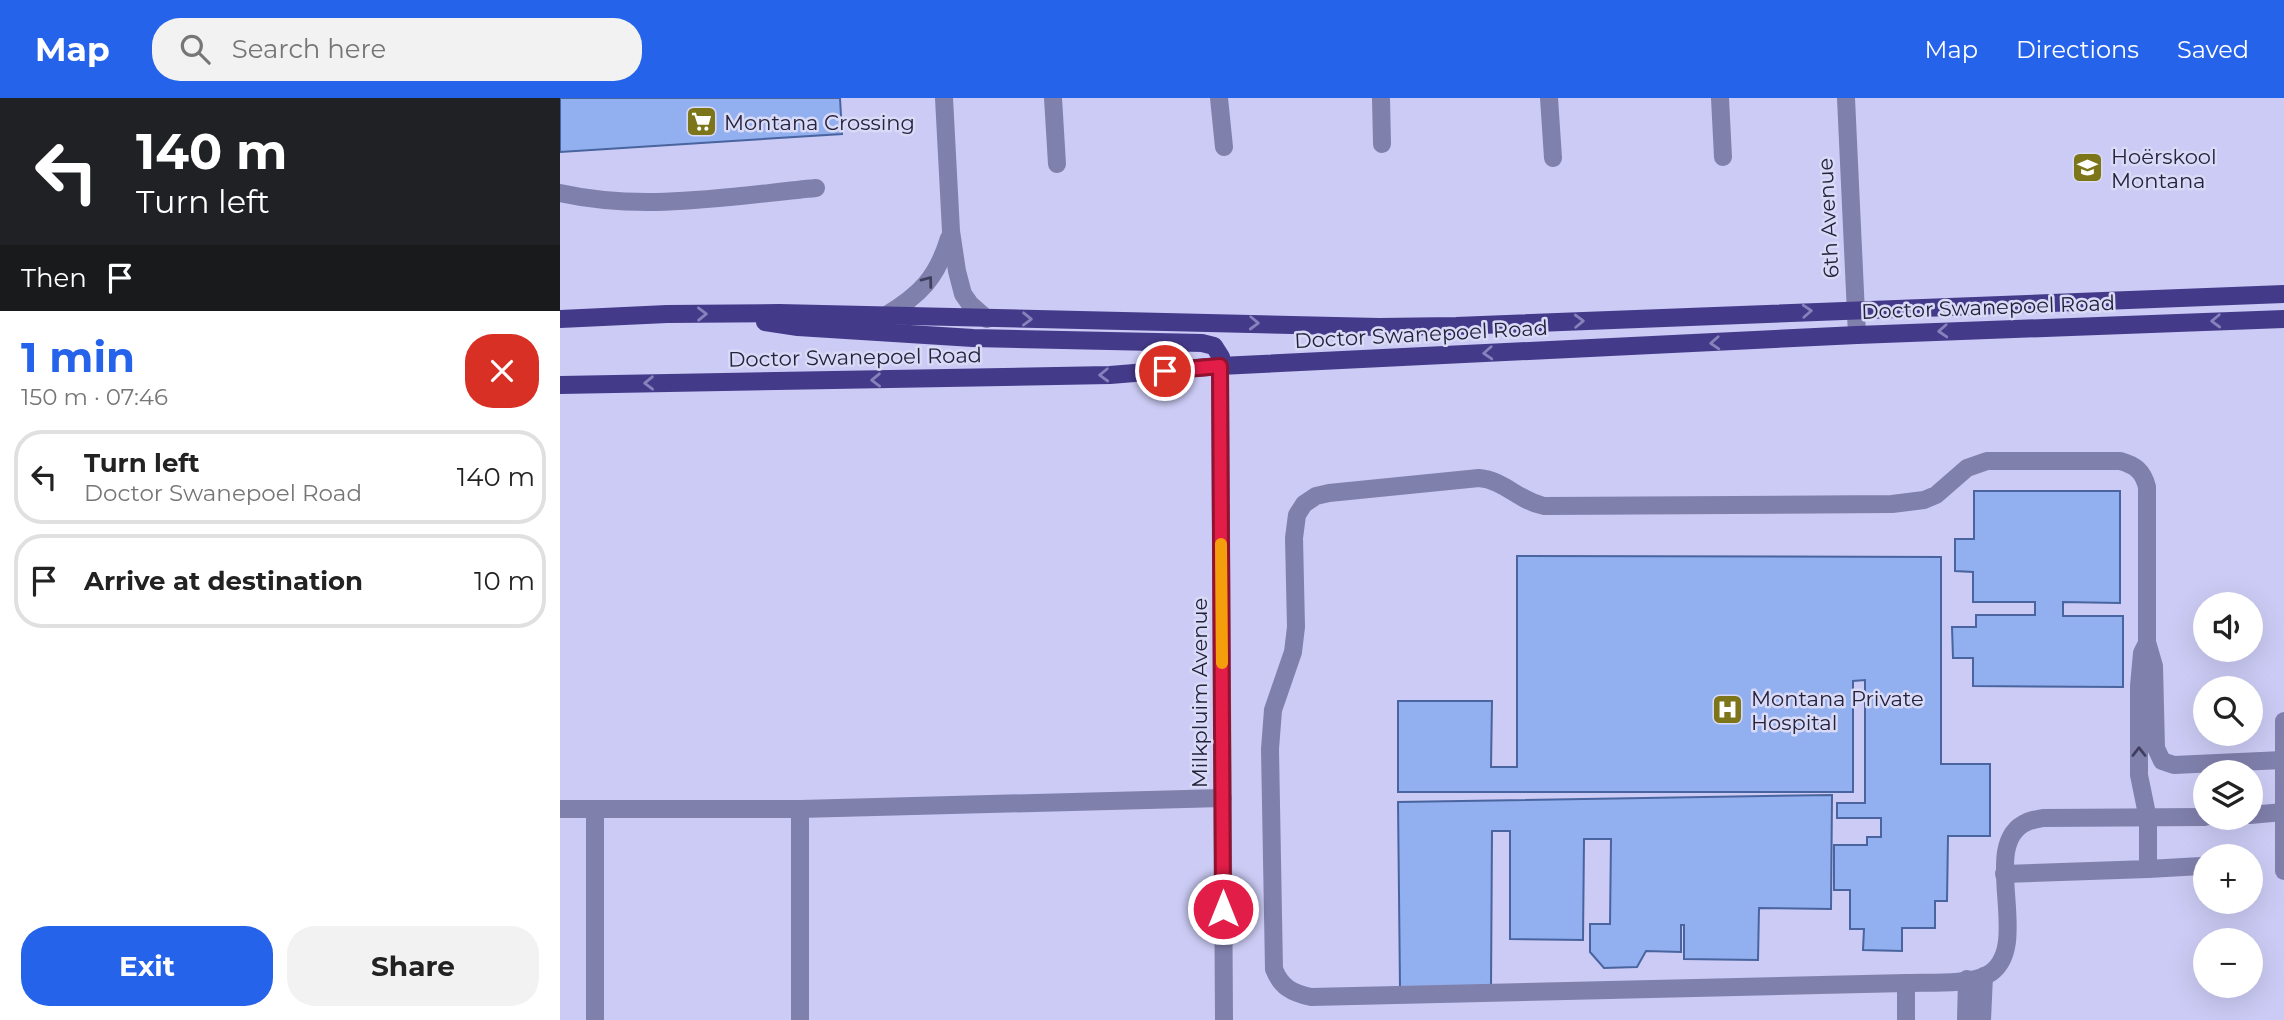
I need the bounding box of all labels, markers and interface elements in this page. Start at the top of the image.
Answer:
search box [152,18,642,81]
text: Map [35,29,110,69]
icon: search [176,30,214,68]
text: Search here [232,33,386,65]
text: Map [1925,35,1978,64]
text: Directions [2016,35,2139,64]
text: Saved [2177,35,2249,64]
supermarket icon: Montana Crossing [684,105,718,139]
place label: Montana Crossing [724,110,915,135]
text: 140 m [136,122,288,181]
icon: left [21,126,112,217]
place label: Hoërskool Montana [2111,144,2217,193]
school or university icon: Hoërskool Montana [2071,151,2105,185]
street label: 6th Avenue [1812,157,1844,279]
text: Turn left [136,182,270,221]
icon: arrive [101,259,139,297]
text: Then [21,262,87,294]
one-way arrow [919,276,932,289]
street label: Doctor Swanepoel Road [1861,290,2115,324]
one-way arrow [1802,304,1813,319]
one-way arrow [697,306,707,322]
one-way arrow [1022,311,1032,327]
one-way arrow [1574,314,1585,329]
one-way arrow [2210,314,2221,329]
street label: Doctor Swanepoel Road [1294,315,1548,353]
one-way arrow [1249,316,1260,331]
one-way arrow [1937,324,1948,339]
text: 1 min [21,331,135,383]
button: close [465,334,539,408]
one-way arrow [1709,335,1720,350]
pin [1135,341,1195,401]
street label: Doctor Swanepoel Road [728,342,982,372]
one-way arrow [1482,346,1493,361]
icon: arrive [1146,352,1184,390]
one-way arrow [1098,368,1109,383]
one-way arrow [870,372,881,388]
one-way arrow [643,376,654,391]
text: 150 m · 07:46 [21,383,168,411]
text: Turn left [84,447,200,479]
icon: left [25,458,63,496]
text: 140 m [457,461,535,493]
text: Doctor Swanepoel Road [84,479,362,507]
icon: arrive [25,562,63,600]
text: Arrive at destination [84,565,363,597]
text: 10 m [474,565,535,597]
map controls [2193,592,2263,998]
button: sound [2193,592,2263,662]
street label: Milkpluim Avenue [1187,598,1212,788]
button: search [2193,676,2263,746]
place label: Montana Private Hospital [1751,686,1924,735]
hospital icon: Montana Private Hospital [1711,693,1745,727]
one-way arrow [2131,746,2147,756]
button: layers [2193,760,2263,830]
button: + [2193,844,2263,914]
position arrow [1186,872,1260,946]
button: Exit [21,926,273,1006]
button: Share [287,926,539,1006]
button: − [2193,928,2263,998]

